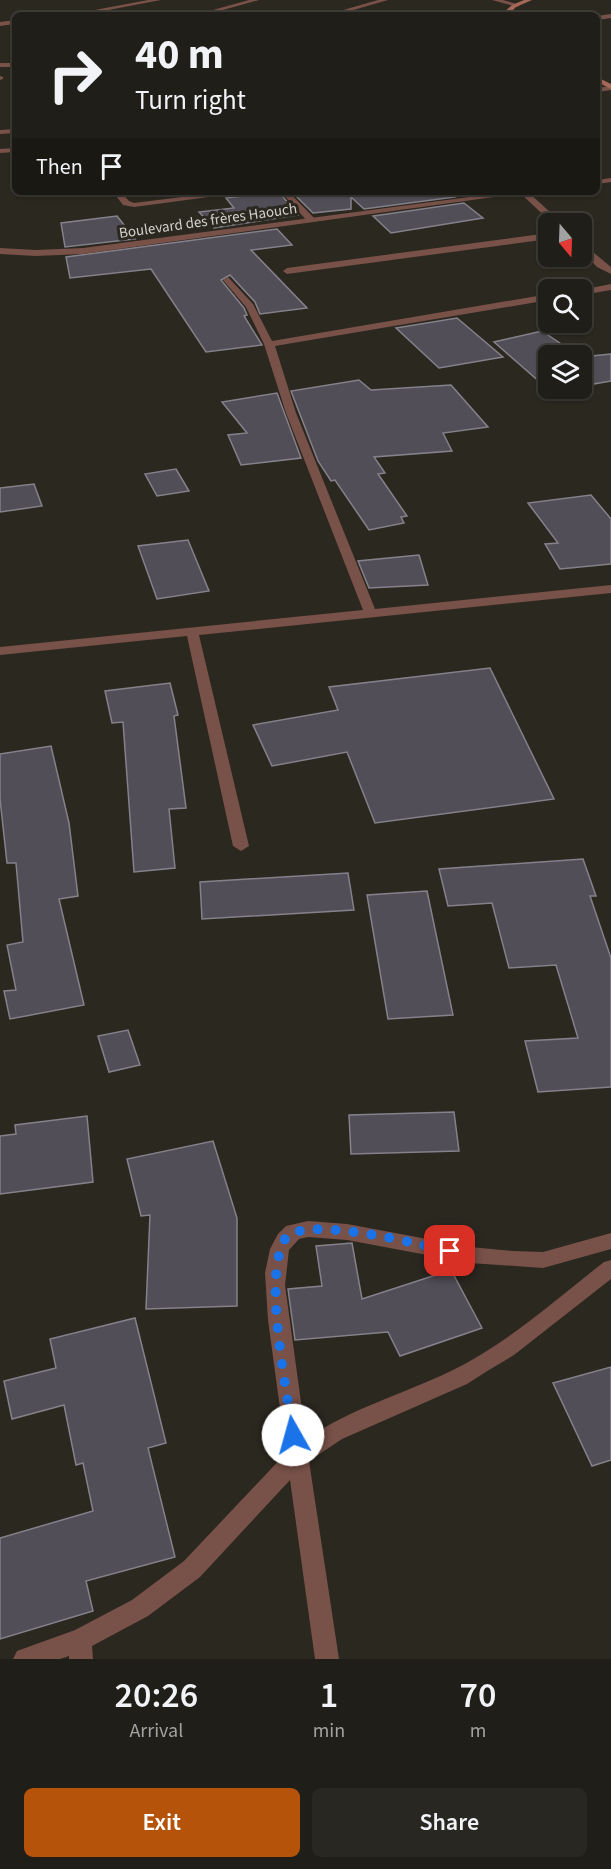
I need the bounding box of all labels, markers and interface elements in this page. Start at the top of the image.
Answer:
text: 40 m [135,25,224,85]
icon: right [36,36,114,114]
text: Turn right [135,81,246,120]
icon: arrive [95,150,128,183]
text: Then [36,151,83,183]
street label: Boulevard des frères Haouch [118,198,298,244]
north arrow [538,213,592,267]
map controls [538,213,592,399]
button: search [538,279,592,333]
button: layers [538,345,592,399]
pin [424,1225,475,1276]
icon: arrive [433,1234,466,1267]
position arrow [261,1403,325,1467]
text: 20:26 [114,1670,198,1721]
text: 1 [320,1670,338,1721]
text: 70 [460,1670,497,1721]
text: Arrival [129,1717,183,1745]
text: min [313,1717,345,1745]
text: m [470,1717,486,1745]
button: Exit [24,1788,300,1857]
button: Share [312,1788,587,1857]

